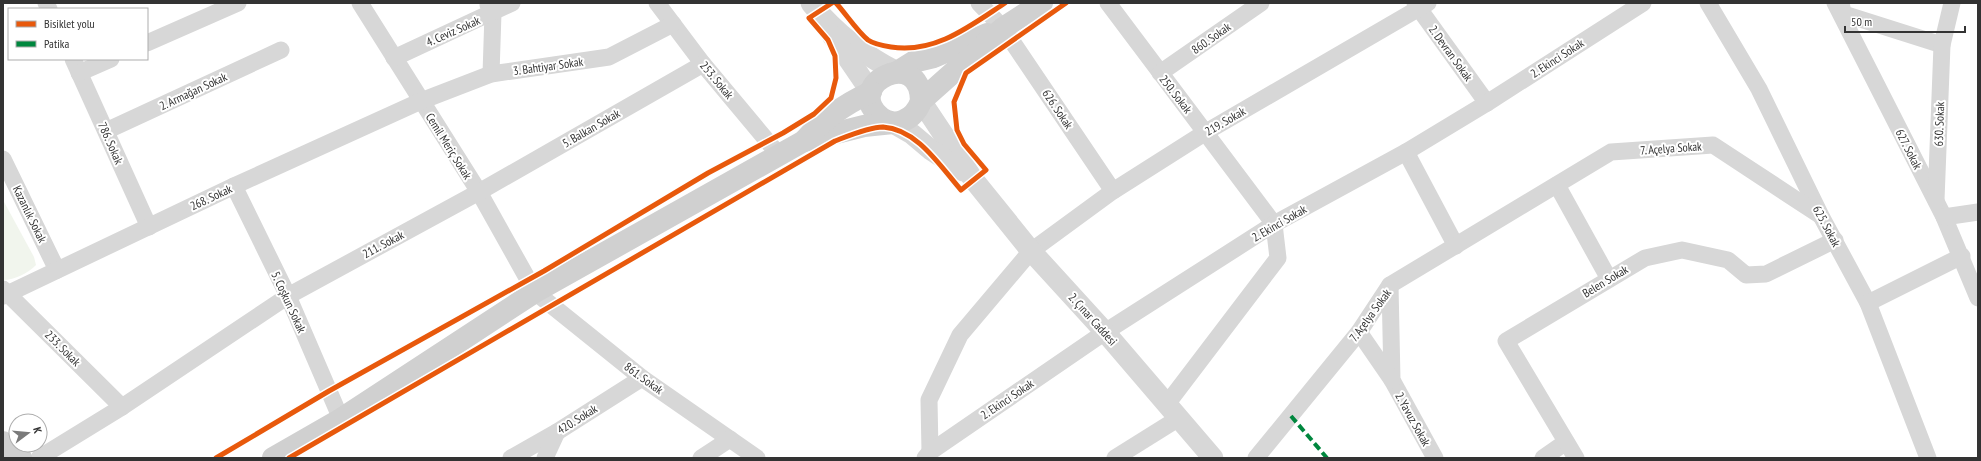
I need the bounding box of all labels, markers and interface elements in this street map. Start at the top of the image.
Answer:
legend [8,8,148,60]
scale bar [1845,8,1965,34]
street label: 4. Ceviz Sokak [424,12,483,50]
text: 50 m [1851,14,1872,29]
text: Bisiklet yolu [44,16,95,31]
street label: 860. Sokak [1188,19,1234,57]
street label: 2. Devran Sokak [1426,22,1476,84]
street label: 2. Ekinci Sokak [1527,35,1587,81]
text: Patika [44,36,69,51]
street label: 3. Bahtiyar Sokak [512,54,584,78]
street label: 253. Sokak [697,58,737,102]
street label: 2. Armağan Sokak [157,69,229,113]
street label: 250. Sokak [1156,72,1196,116]
street label: 626. Sokak [1039,86,1077,132]
street label: 630. Sokak [1931,101,1947,147]
street label: 219. Sokak [1202,103,1248,139]
street label: 5. Balkan Sokak [559,105,623,151]
street label: Cemil Meriç Sokak [423,110,476,182]
street label: 786. Sokak [95,120,127,167]
street label: 627. Sokak [1892,126,1926,172]
street label: 7. Açelya Sokak [1640,138,1703,158]
street label: 268. Sokak [188,181,235,213]
street label: Kazanlık Sokak [10,183,50,245]
street label: 2. Ekinci Sokak [1249,201,1309,245]
street label: 625. Sokak [1810,203,1844,249]
street label: 211. Sokak [360,227,406,261]
street label: Belen Sokak [1579,261,1631,300]
street label: 5. Coşkun Sokak [268,269,310,335]
street label: 7. Açelya Sokak [1346,285,1394,344]
street label: 2. Çınar Caddesi [1066,290,1120,348]
street label: 233. Sokak [42,327,84,369]
street label: 861. Sokak [622,359,667,397]
street label: 2. Ekinci Sokak [978,376,1037,422]
street label: 2. Yavuz Sokak [1392,389,1434,449]
street label: 420. Sokak [554,401,600,437]
north arrow [8,413,48,453]
text: K [30,426,45,435]

